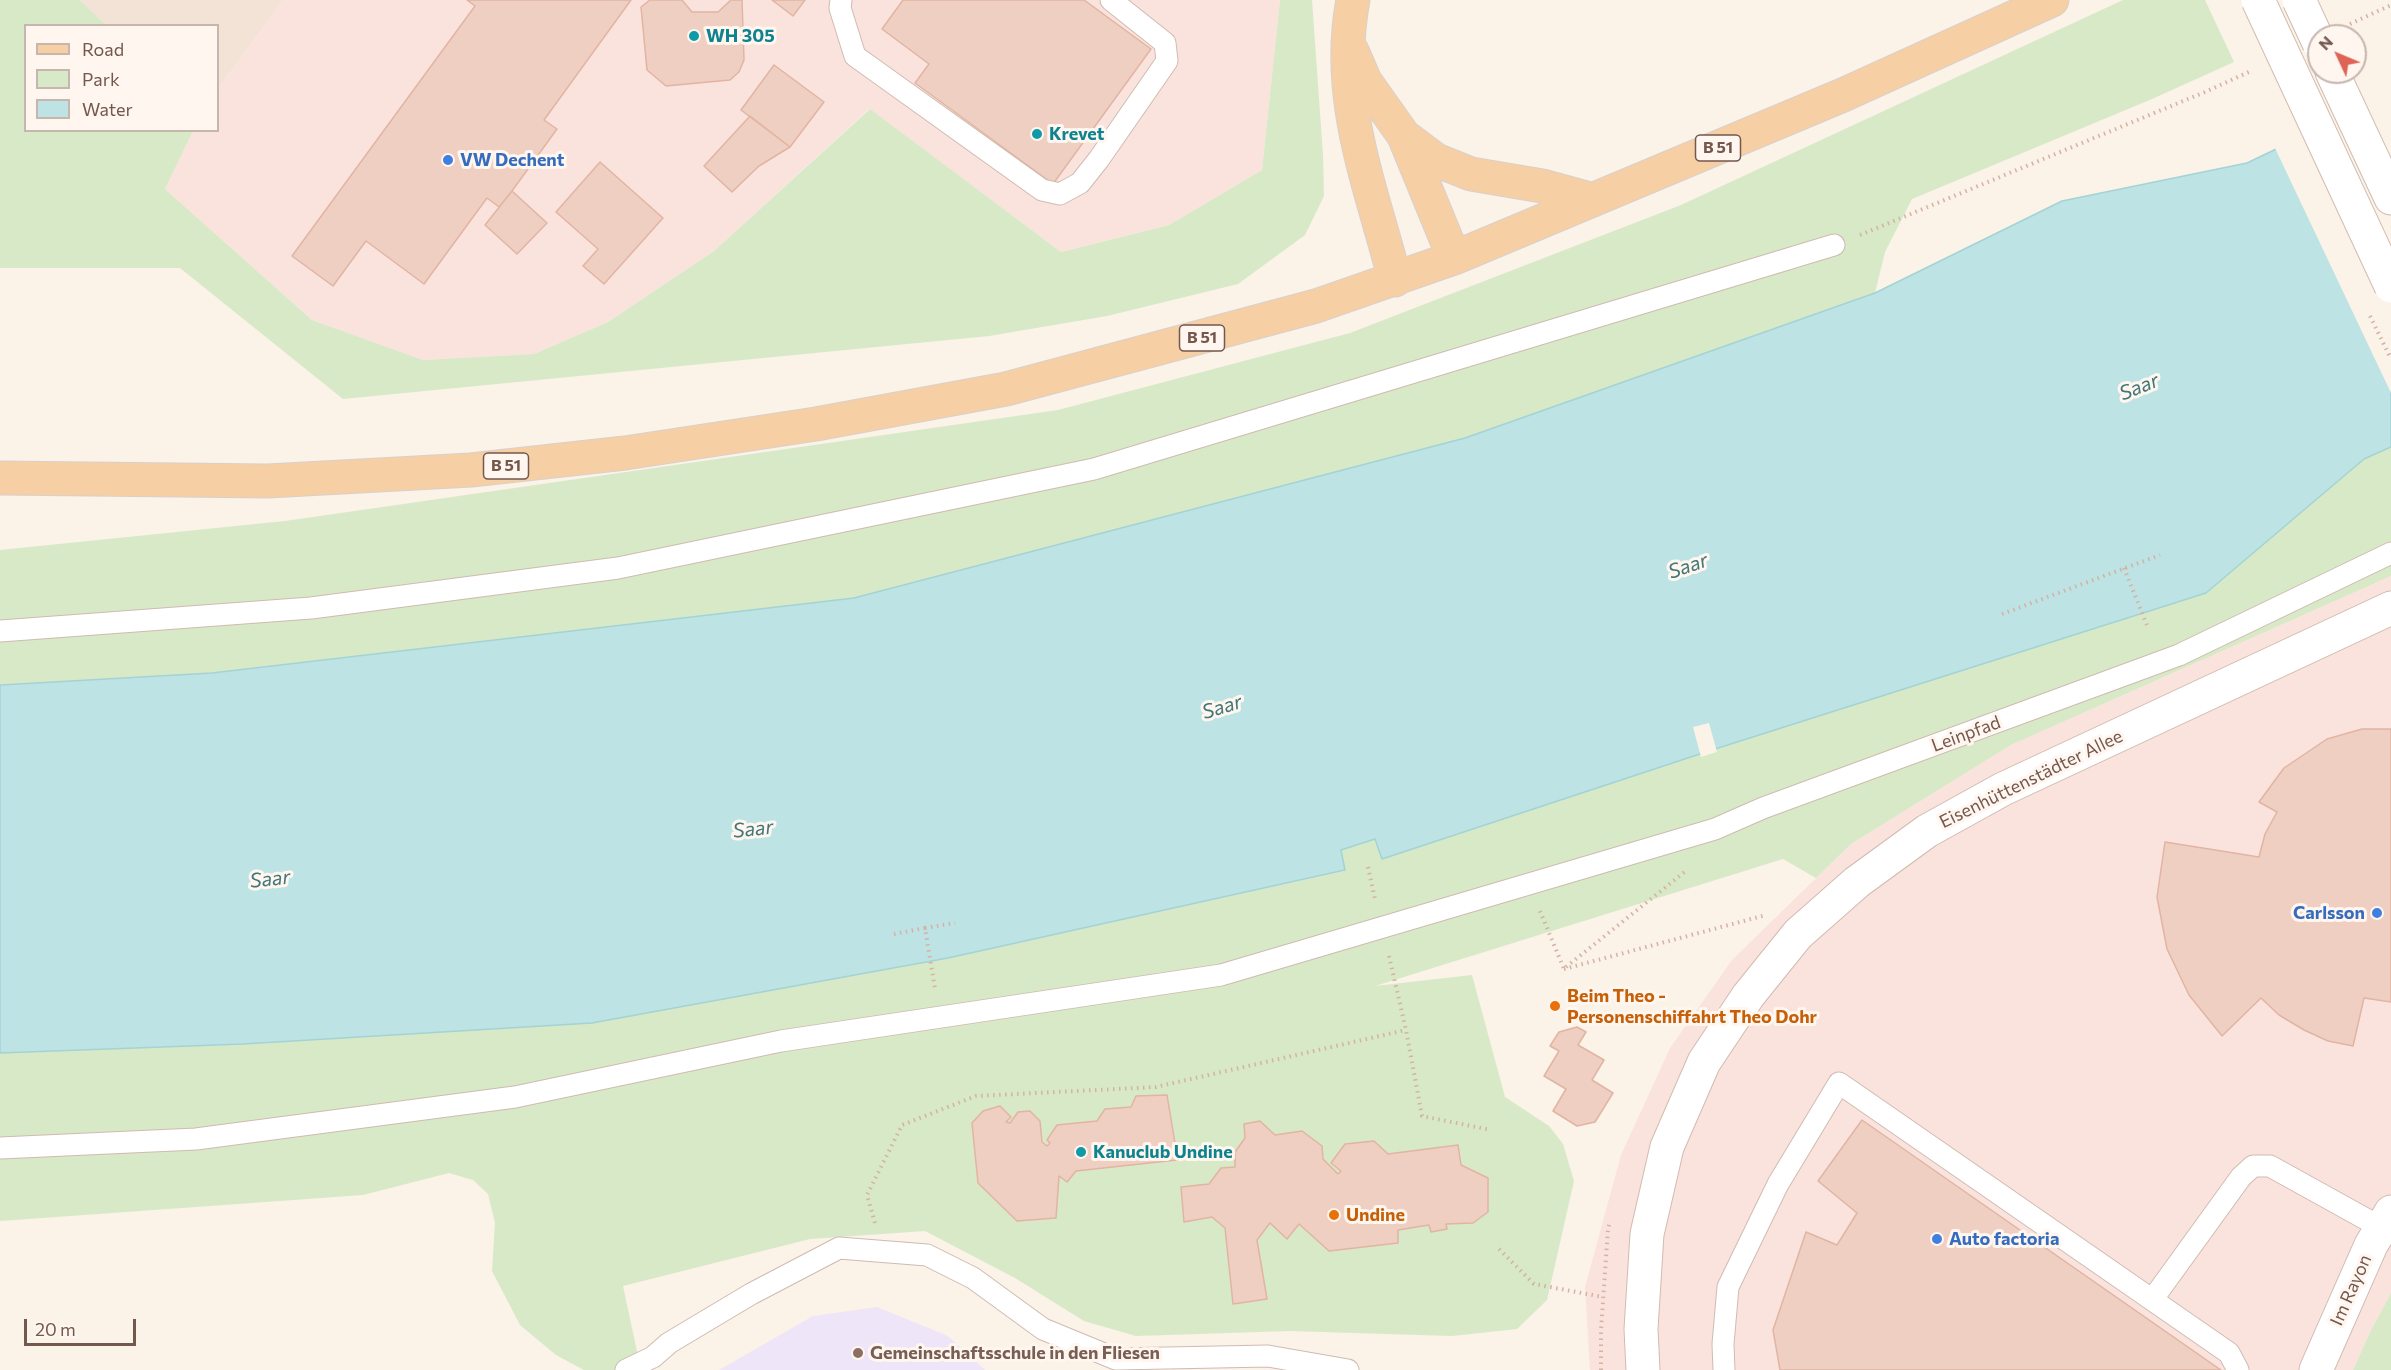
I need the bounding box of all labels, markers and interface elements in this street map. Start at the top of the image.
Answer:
legend [24,24,219,132]
north arrow [2307,24,2367,84]
place label: WH 305 [706,25,775,47]
marker: WH 305 [687,29,701,43]
text: N [2314,32,2336,53]
text: Road [82,38,124,60]
text: Park [82,68,120,90]
text: Water [82,98,133,120]
place label: Krevet [1049,123,1104,145]
marker: Krevet [1030,127,1044,141]
road number: B 51 [1696,135,1740,161]
place label: VW Dechent [460,149,564,171]
marker: VW Dechent [441,153,455,167]
road number: B 51 [1180,325,1224,351]
water label: Saar [2116,368,2162,406]
road number: B 51 [484,453,528,479]
water label: Saar [1665,548,1711,584]
water label: Saar [1199,690,1245,724]
street label: Leinpfad [1928,712,2004,756]
street label: Eisenhüttenstädter Allee [1936,725,2126,833]
water label: Saar [732,815,774,843]
water label: Saar [249,865,291,893]
place label: Carlsson [2293,902,2365,924]
marker: Carlsson [2370,906,2384,920]
place label: Beim Theo - Personenschiffahrt Theo Dohr [1567,985,1817,1028]
marker: Beim Theo - Personenschiffahrt Theo Dohr [1548,999,1562,1013]
place label: Kanuclub Undine [1093,1141,1233,1163]
marker: Kanuclub Undine [1074,1145,1088,1159]
place label: Undine [1346,1204,1405,1226]
marker: Undine [1327,1208,1341,1222]
place label: Auto factoria [1949,1228,2059,1250]
marker: Auto factoria [1930,1232,1944,1246]
street label: Im Rayon [2326,1251,2376,1329]
scale bar [27,1307,140,1345]
text: 20 m [35,1318,76,1340]
place label: Gemeinschaftsschule in den Fliesen [870,1342,1160,1364]
marker: Gemeinschaftsschule in den Fliesen [851,1346,865,1360]

